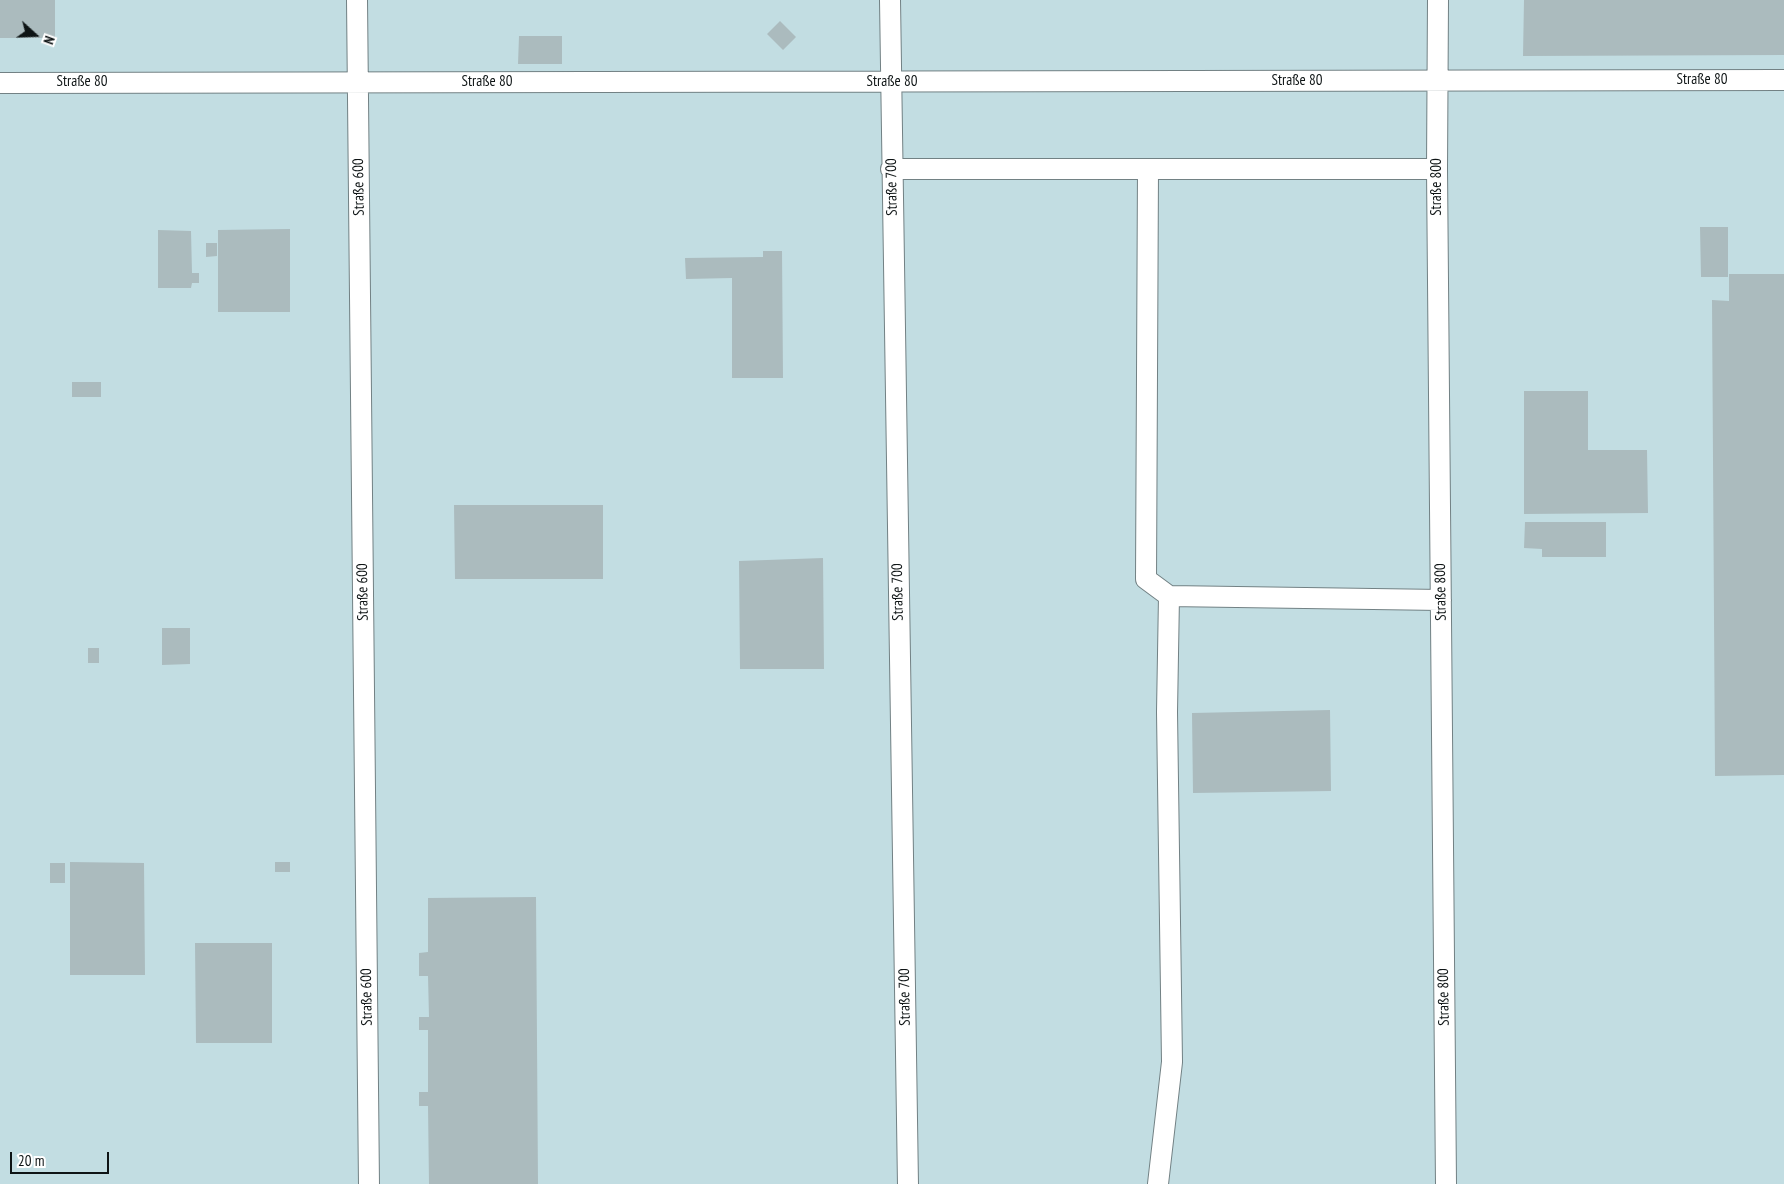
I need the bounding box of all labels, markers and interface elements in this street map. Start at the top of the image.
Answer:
north arrow [10,10,60,60]
text: N [39,33,59,47]
street label: Straße 80 [1677,71,1727,89]
street label: Straße 80 [1272,72,1322,90]
street label: Straße 80 [57,73,107,91]
street label: Straße 80 [462,73,512,91]
street label: Straße 80 [867,73,917,91]
street label: Straße 600 [349,158,369,216]
street label: Straße 700 [882,158,902,216]
street label: Straße 800 [1428,158,1446,216]
street label: Straße 600 [353,563,373,621]
street label: Straße 700 [888,563,908,621]
street label: Straße 800 [1431,563,1451,621]
street label: Straße 600 [357,968,377,1026]
street label: Straße 700 [895,968,915,1026]
street label: Straße 800 [1434,968,1454,1026]
scale bar [12,1142,111,1174]
text: 20 m [18,1151,44,1170]

